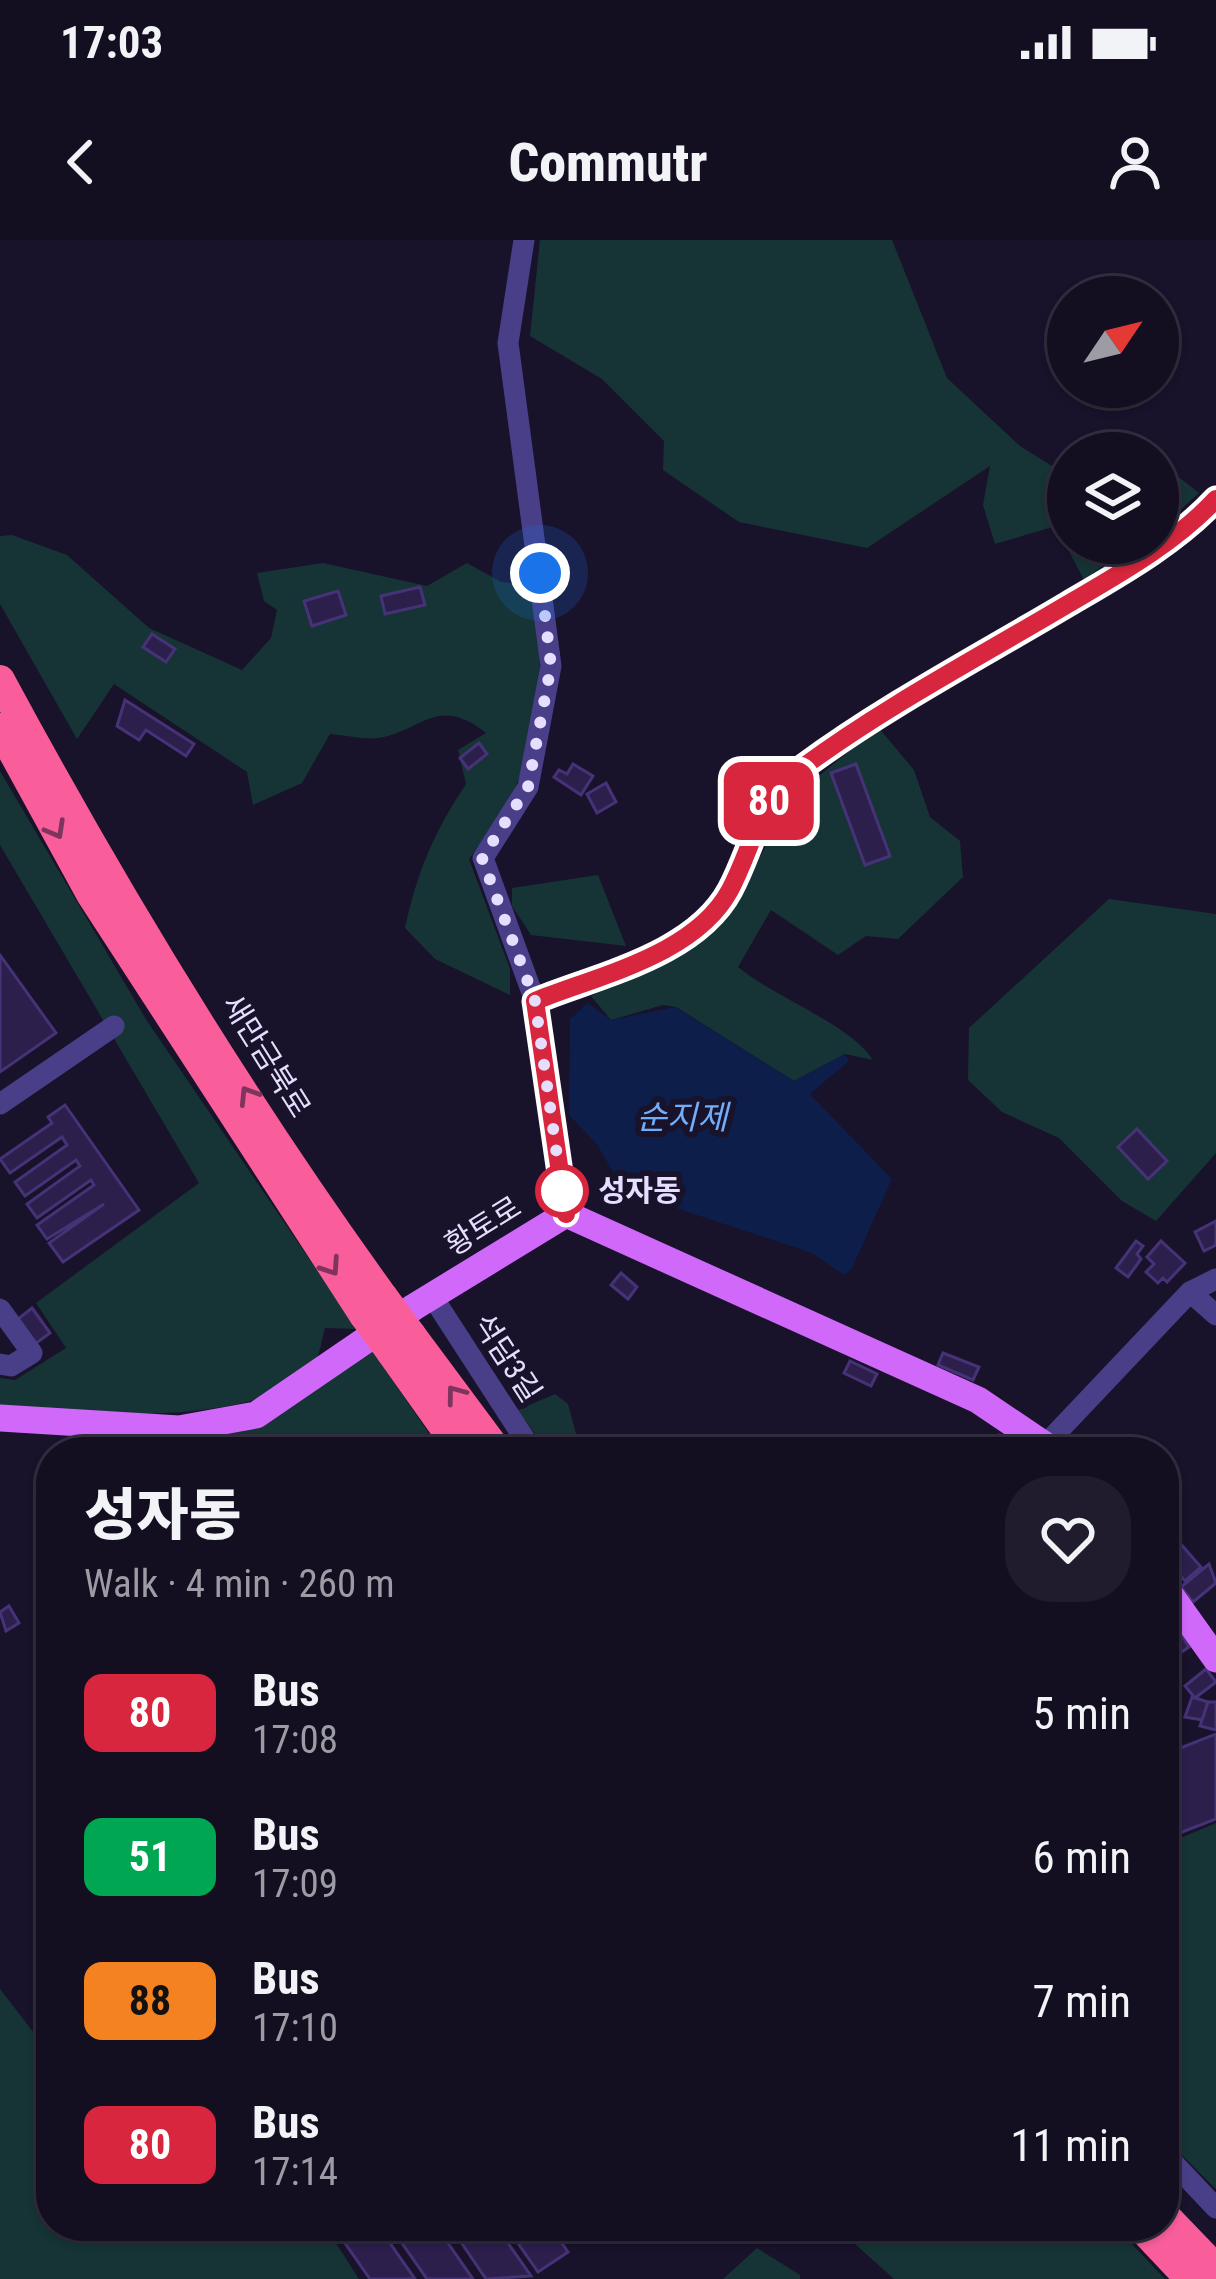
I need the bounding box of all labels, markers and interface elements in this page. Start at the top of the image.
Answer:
text: 17:03 [60,16,163,69]
icon: back [48,129,114,195]
icon: person [1102,129,1168,195]
text: Commutr [508,131,708,194]
north arrow [1047,276,1179,408]
map controls [1047,276,1179,564]
button: layers [1047,432,1179,564]
your location [510,543,570,603]
line badge: 80 [715,762,823,840]
text: 80 [748,776,790,825]
one-way arrow [42,818,65,839]
street label: 새만금북로 [215,988,318,1124]
one-way arrow [240,1086,262,1108]
water label: 순지제 [636,1098,731,1137]
marker: 성자동 [537,1166,587,1216]
place label: 성자동 [598,1173,681,1208]
street label: 황토로 [438,1189,527,1262]
one-way arrow [317,1254,339,1276]
street label: 석담3길 [466,1307,549,1408]
one-way arrow [447,1385,469,1407]
button: heart [1005,1476,1131,1602]
text: 성자동 [84,1482,241,1549]
text: Walk · 4 min · 260 m [84,1561,395,1607]
text: Bus [252,1664,320,1717]
text: 5 min [1032,1687,1131,1740]
text: 80 [129,1688,171,1737]
text: 17:08 [252,1717,338,1763]
text: Bus [252,1808,320,1861]
text: 6 min [1032,1831,1131,1884]
text: 51 [129,1832,171,1881]
text: 17:09 [252,1861,338,1907]
text: Bus [252,1952,320,2005]
text: 7 min [1032,1975,1131,2028]
text: 88 [129,1976,171,2025]
text: 17:10 [252,2005,338,2051]
text: Bus [252,2096,320,2149]
text: 11 min [1010,2119,1131,2172]
text: 80 [129,2120,171,2169]
text: 17:14 [252,2149,338,2195]

